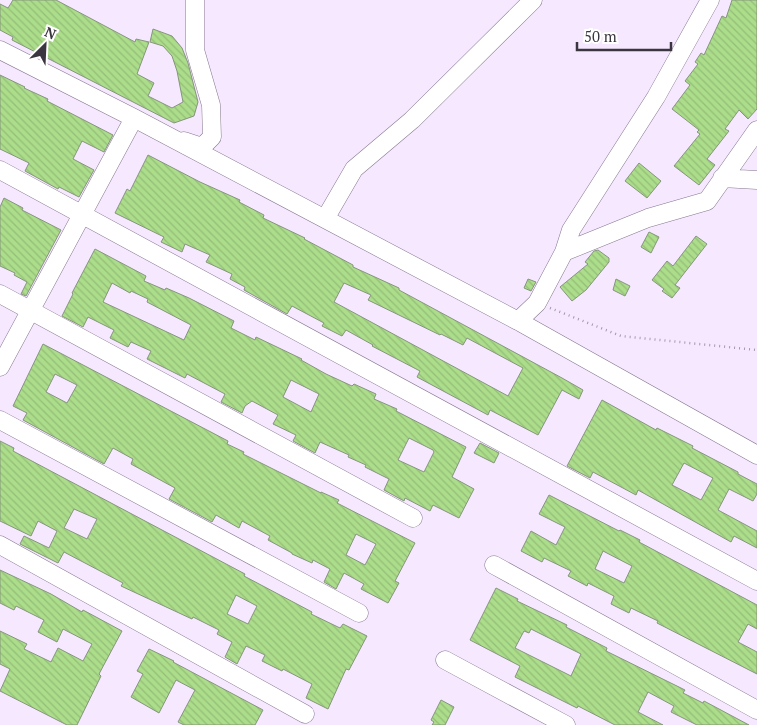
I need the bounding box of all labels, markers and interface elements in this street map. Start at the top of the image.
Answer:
north arrow [20,20,70,70]
scale bar [577,20,671,52]
text: N [42,22,60,44]
text: 50 m [584,26,617,46]

